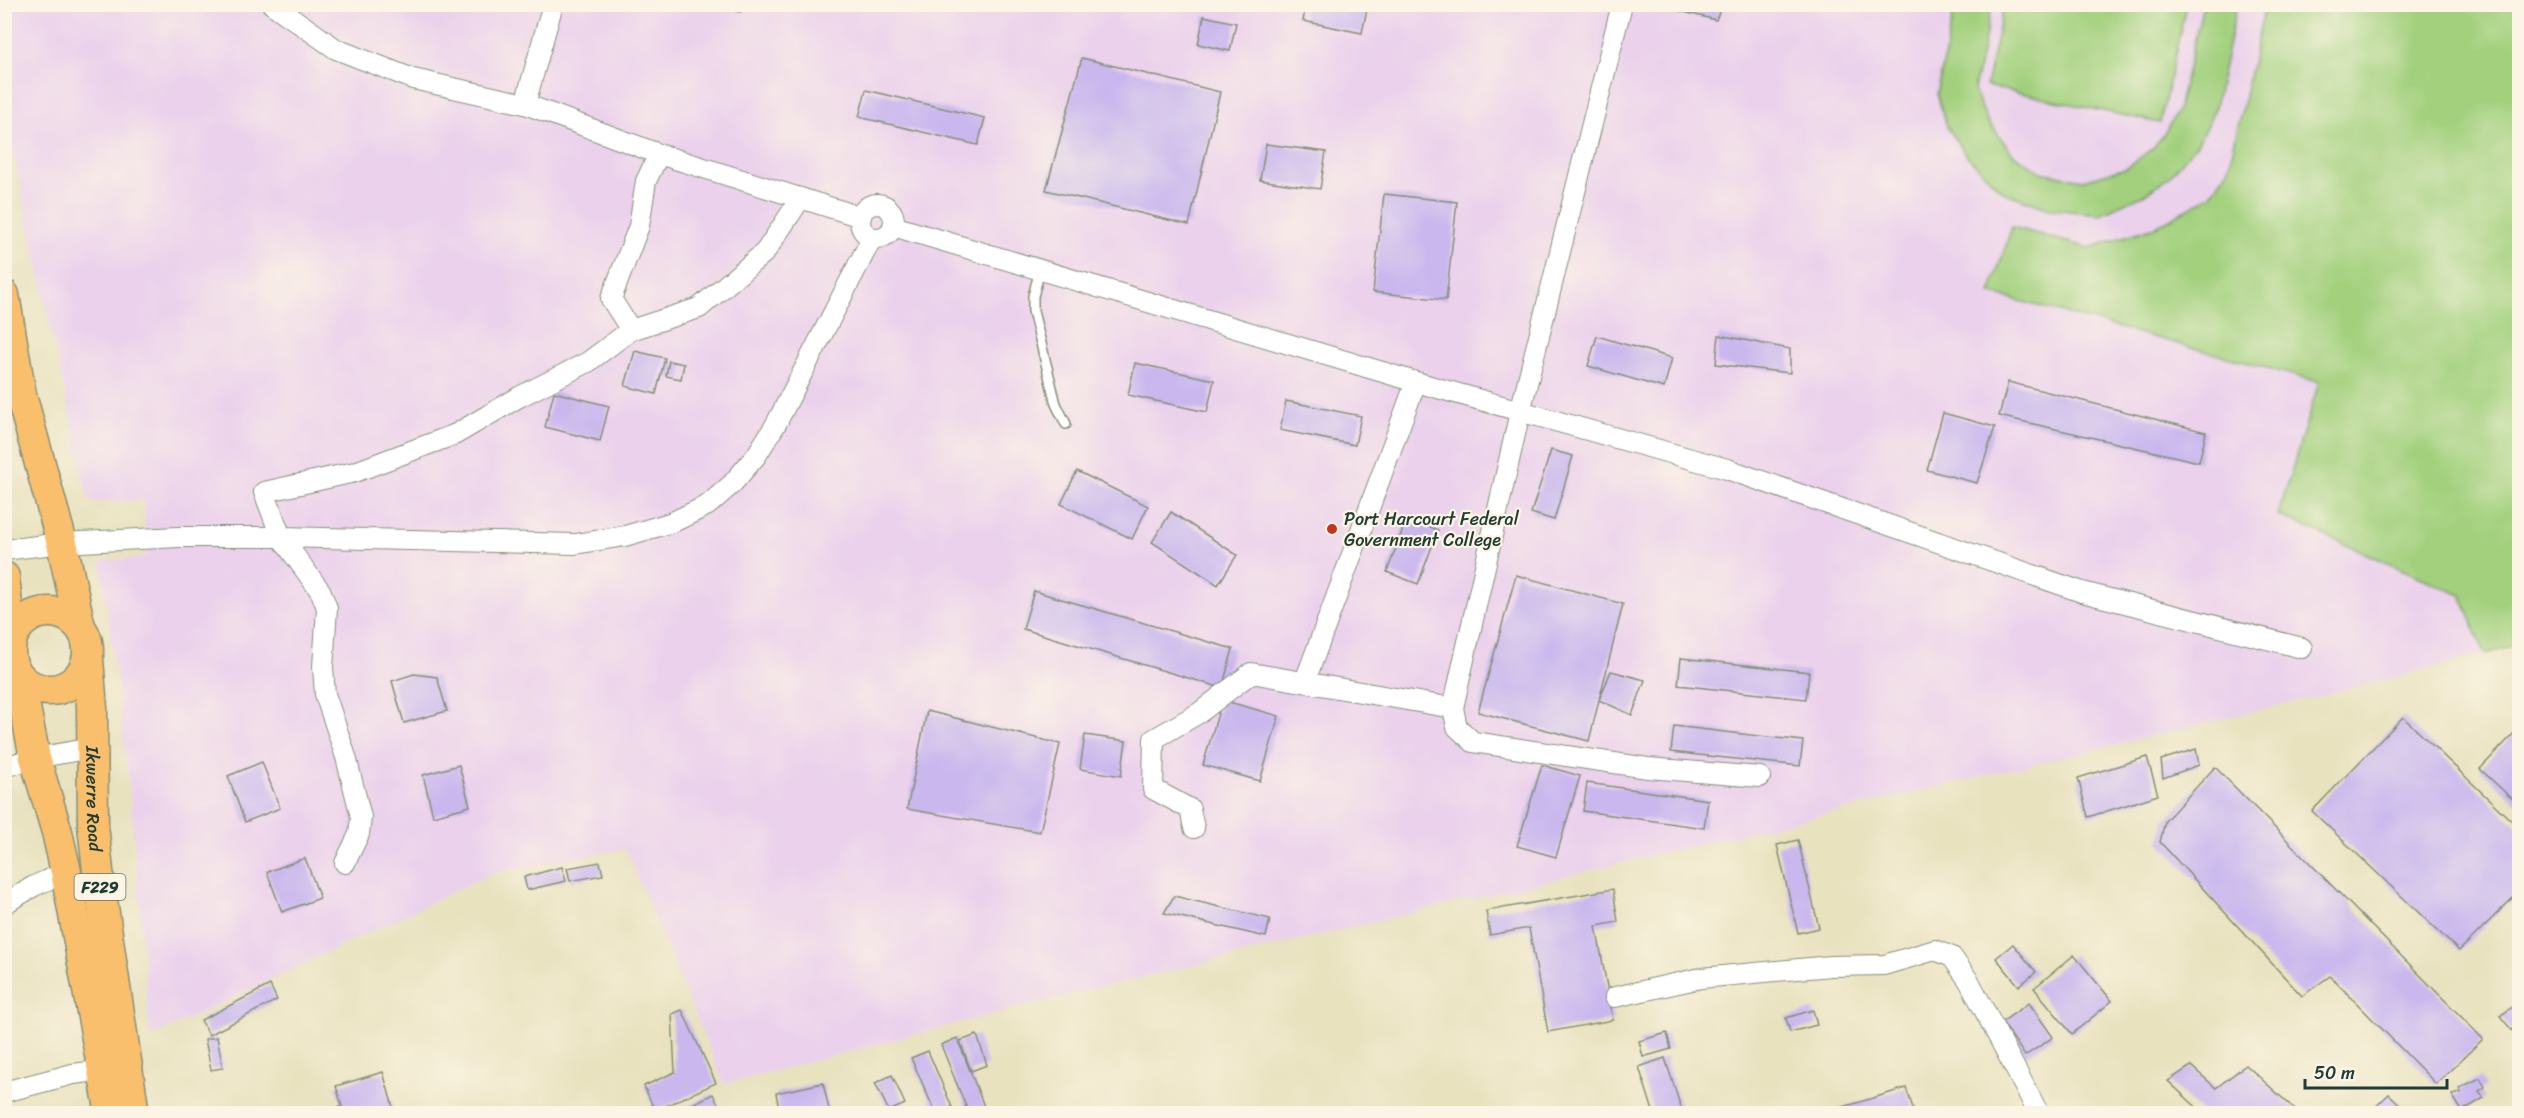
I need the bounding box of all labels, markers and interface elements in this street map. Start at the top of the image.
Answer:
place label: Port Harcourt Federal Government College [1344,503,1520,556]
marker: Port Harcourt Federal Government College [1325,522,1339,536]
street label: Ikwerre Road [76,745,112,855]
road number: F229 [74,874,126,900]
scale bar [2305,1052,2448,1090]
text: 50 m [2314,1057,2355,1089]

